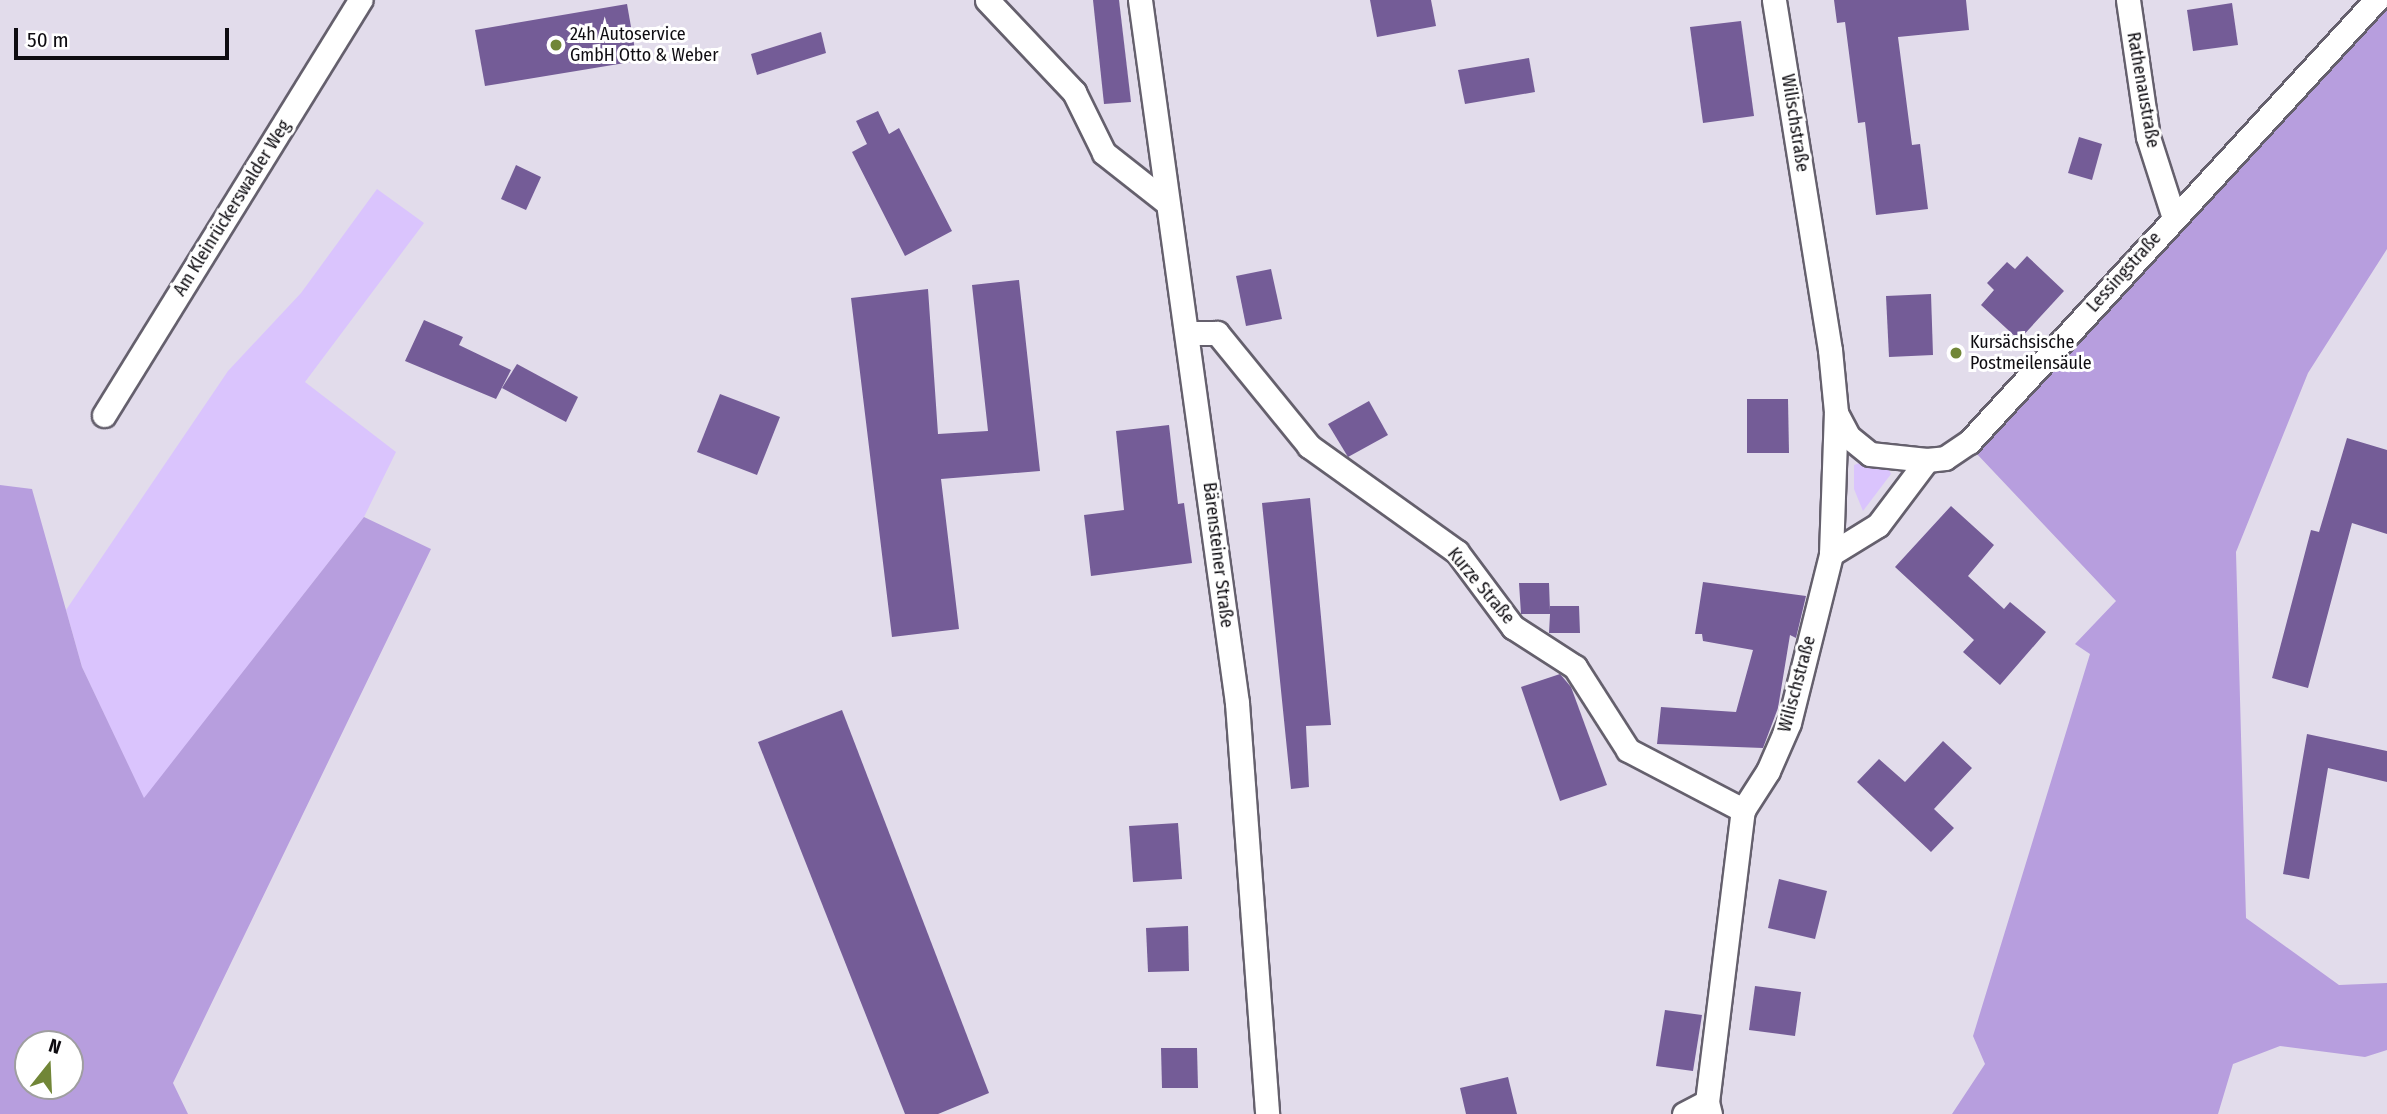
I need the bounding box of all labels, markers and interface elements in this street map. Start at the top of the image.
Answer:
scale bar [18,14,233,58]
place label: 24h Autoservice GmbH Otto & Weber [570,24,719,66]
text: 50 m [27,27,69,53]
street label: Rathenaustraße [2122,30,2164,150]
marker: 24h Autoservice GmbH Otto & Weber [548,37,564,53]
street label: Wilischstraße [1777,73,1813,173]
street label: Am Kleinrückerswalder Weg [169,116,295,300]
street label: Lessingstraße [2082,227,2166,317]
place label: Kursächsische Postmeilensäule [1970,332,2092,374]
marker: Kursächsische Postmeilensäule [1948,345,1964,361]
street label: Bärensteiner Straße [1198,481,1238,629]
street label: Kurze Straße [1443,543,1519,629]
street label: Wilischstraße [1774,633,1820,735]
north arrow [14,1030,84,1100]
text: N [46,1034,64,1059]

